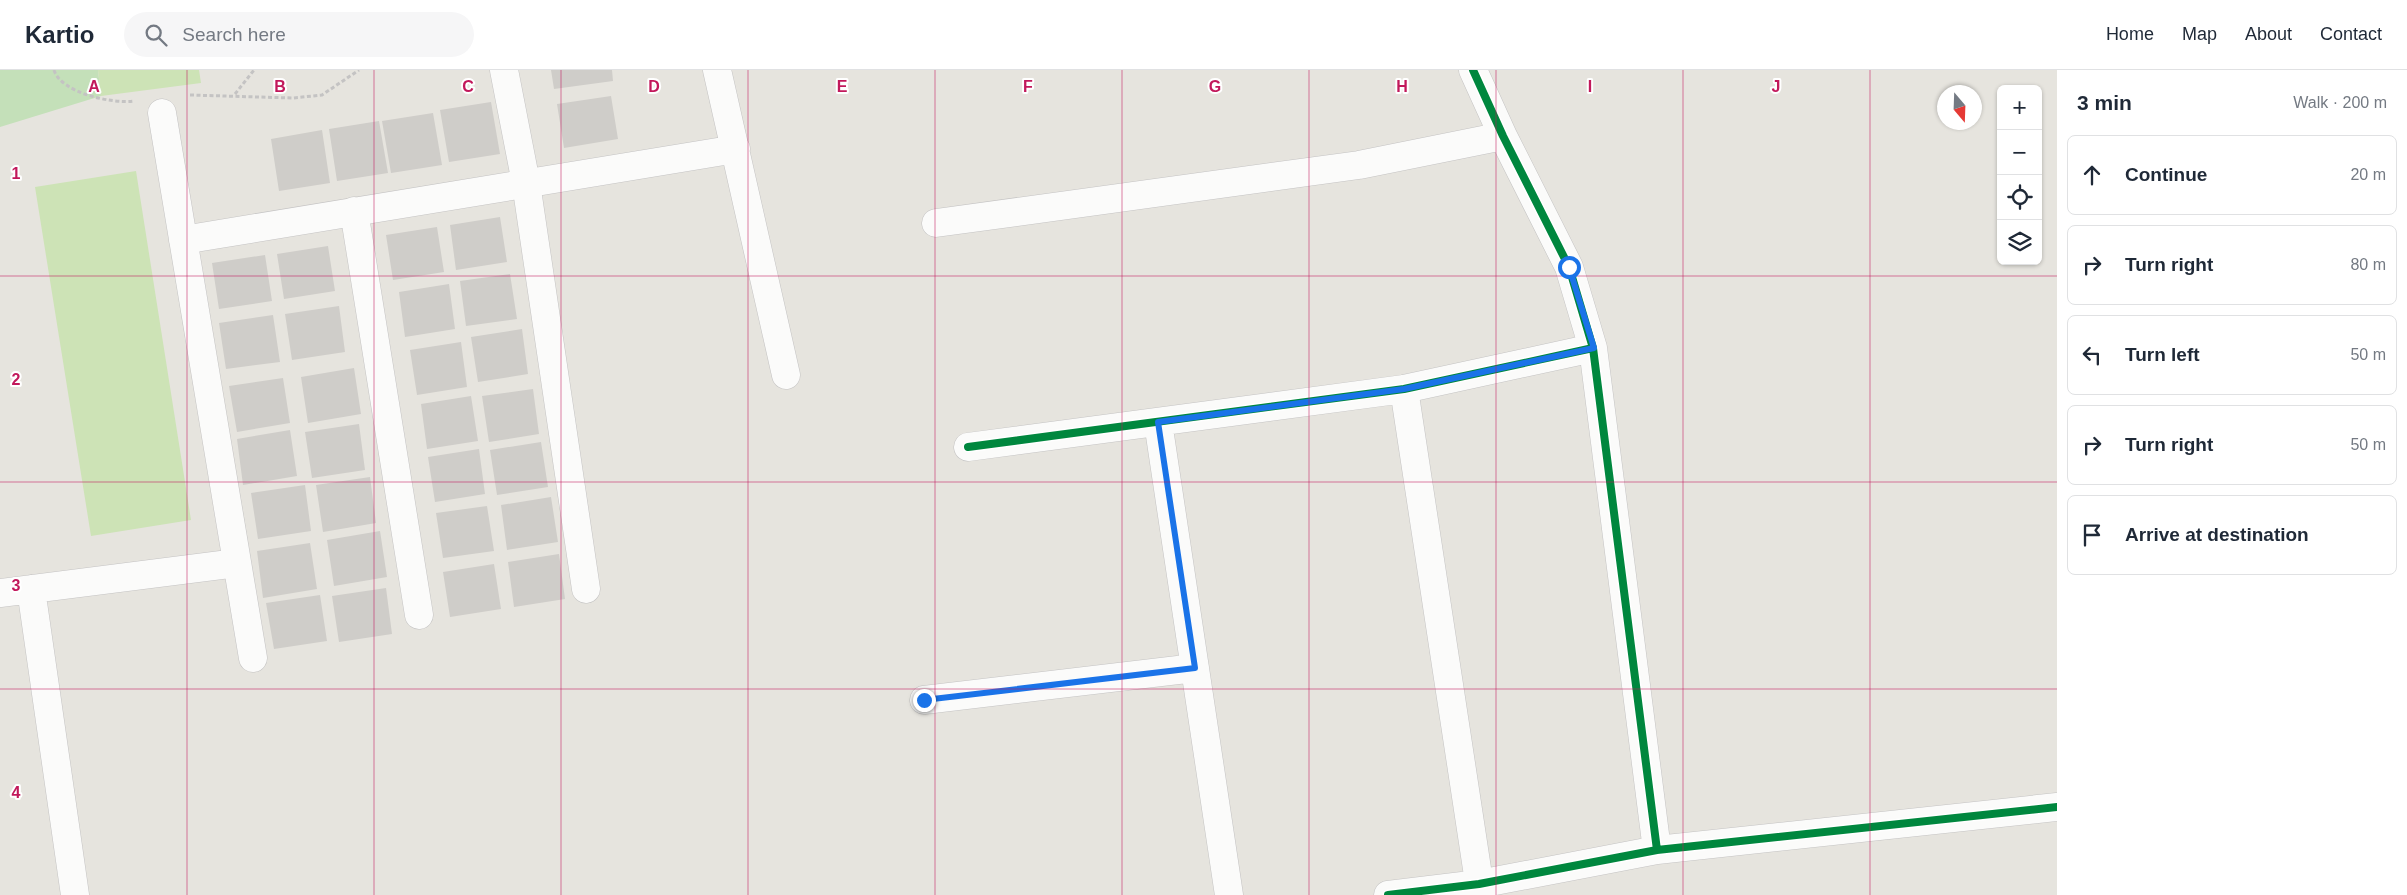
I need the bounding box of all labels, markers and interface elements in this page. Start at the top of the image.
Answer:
search box [124,12,474,57]
text: Kartio [25,21,94,48]
icon: search [142,21,170,49]
text: Search here [182,24,286,45]
text: Home [2106,24,2154,44]
text: Map [2182,24,2217,44]
text: About [2245,24,2292,44]
text: Contact [2320,24,2382,44]
text: A [88,78,100,95]
text: B [274,78,286,95]
text: C [462,78,474,95]
text: D [648,78,660,95]
text: E [837,78,848,95]
text: F [1023,78,1033,95]
text: G [1209,78,1221,95]
text: H [1396,78,1408,95]
text: I [1588,78,1592,95]
text: J [1772,78,1780,95]
north arrow [1937,85,1982,130]
map controls [1997,85,2042,265]
button: + [1997,85,2042,130]
text: 3 min [2077,91,2132,114]
text: Walk · 200 m [2293,94,2387,111]
button: − [1997,130,2042,175]
icon: ahead [2078,161,2106,189]
text: Continue [2125,164,2207,185]
text: 1 [12,165,21,182]
text: 20 m [2350,166,2386,183]
button: locate [1997,175,2042,220]
button: layers [1997,220,2042,265]
icon: right [2078,251,2106,279]
text: Turn right [2125,254,2213,275]
route start [1558,256,1581,279]
text: 80 m [2350,256,2386,273]
icon: left [2078,341,2106,369]
text: Turn left [2125,344,2200,365]
text: 50 m [2350,346,2386,363]
text: 2 [12,371,21,388]
icon: right [2078,431,2106,459]
text: Turn right [2125,434,2213,455]
text: 50 m [2350,436,2386,453]
icon: arrive [2078,521,2106,549]
text: Arrive at destination [2125,524,2309,545]
text: 3 [12,577,21,594]
route end [913,689,936,712]
text: 4 [12,784,21,801]

